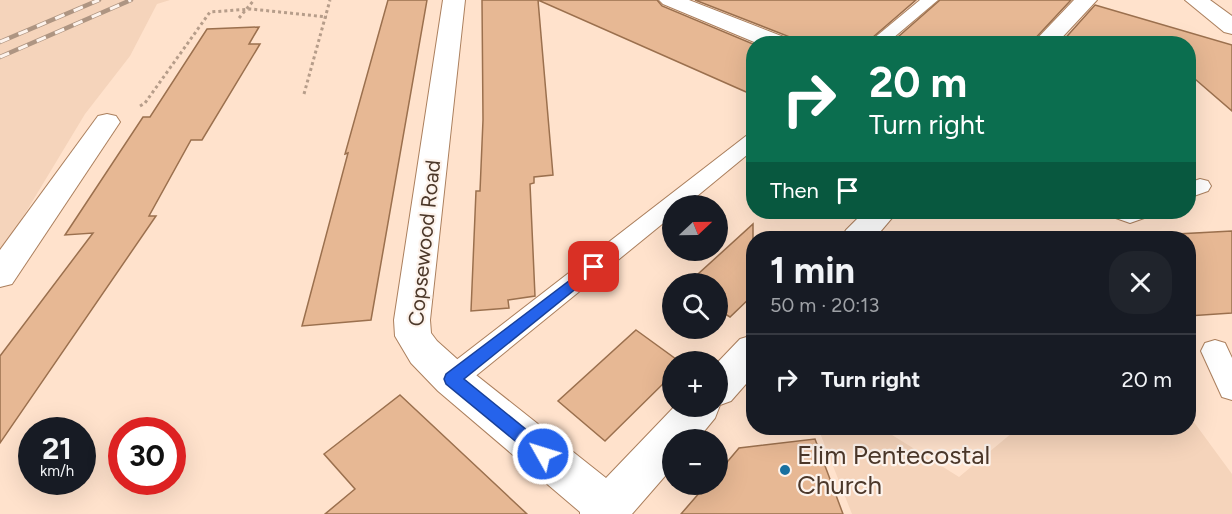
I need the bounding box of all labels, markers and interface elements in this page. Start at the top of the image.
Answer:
text: 20 m [869,57,967,108]
icon: right [770,60,848,138]
text: Turn right [869,108,985,141]
street label: Copsewood Road [403,159,445,327]
icon: arrive [831,174,864,207]
text: Then [770,177,819,204]
north arrow [662,195,728,261]
map controls [662,195,728,495]
pin [568,241,619,292]
text: 1 min [770,249,855,292]
icon: arrive [577,250,610,283]
button: close [1109,251,1172,314]
button: search [662,273,728,339]
text: 50 m · 20:13 [770,293,879,317]
button: + [662,351,728,417]
icon: right [770,363,803,396]
text: Turn right [821,366,920,393]
text: 20 m [1121,366,1172,393]
speed limit sign: 30 [108,417,186,495]
position arrow [511,422,575,486]
button: − [662,429,728,495]
text: 21 [42,430,72,467]
place label: Elim Pentecostal Church [797,439,990,501]
text: km/h [40,462,74,480]
marker: Elim Pentecostal Church [778,463,792,477]

